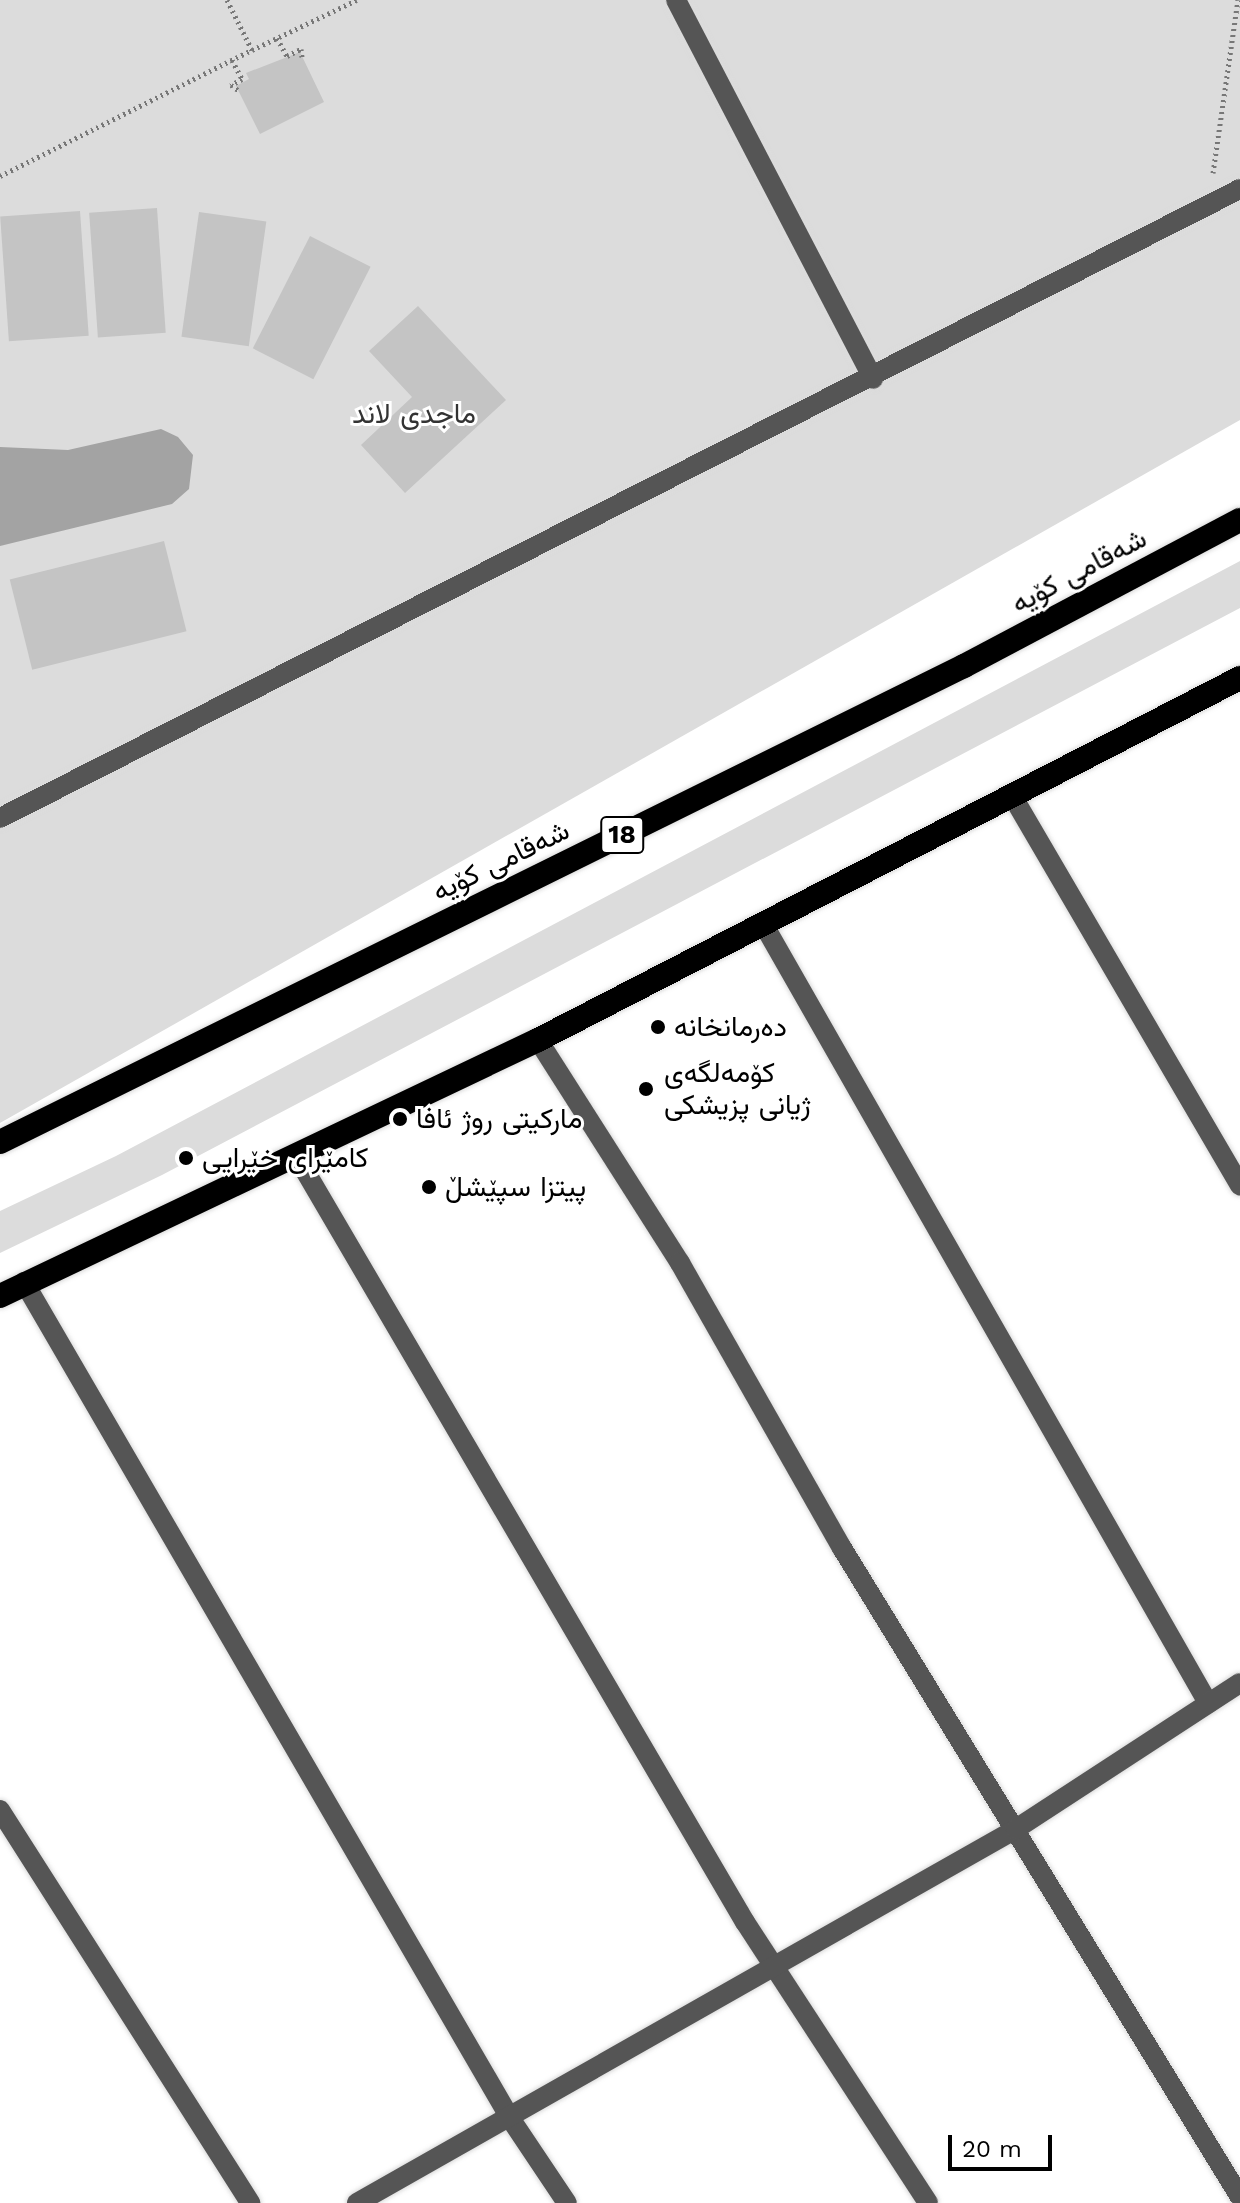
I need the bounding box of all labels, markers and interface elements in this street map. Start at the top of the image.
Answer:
park label: ماجدی لاند [352,397,476,431]
street label: شەقامی کۆیە [1006,521,1152,621]
street label: شەقامی کۆیە [427,813,575,909]
road number: 18 [600,813,644,857]
place label: دەرمانخانە [674,1010,787,1044]
marker: دەرمانخانە [649,1018,667,1036]
place label: کۆمەلگەی ژیانی پزیشکی [664,1056,811,1122]
marker: کۆمەلگەی ژیانی پزیشکی [635,1078,657,1100]
place label: ماركيتى روژ ئافا [416,1102,582,1136]
marker: ماركيتى روژ ئافا [391,1110,409,1128]
place label: كامێرای خێرایی [202,1141,368,1175]
marker: كامێرای خێرایی [177,1149,195,1167]
place label: پیتزا سپێشڵ [445,1170,586,1204]
marker: پیتزا سپێشڵ [420,1178,438,1196]
scale bar [952,2119,1056,2169]
text: 20 m [962,2135,1022,2163]

